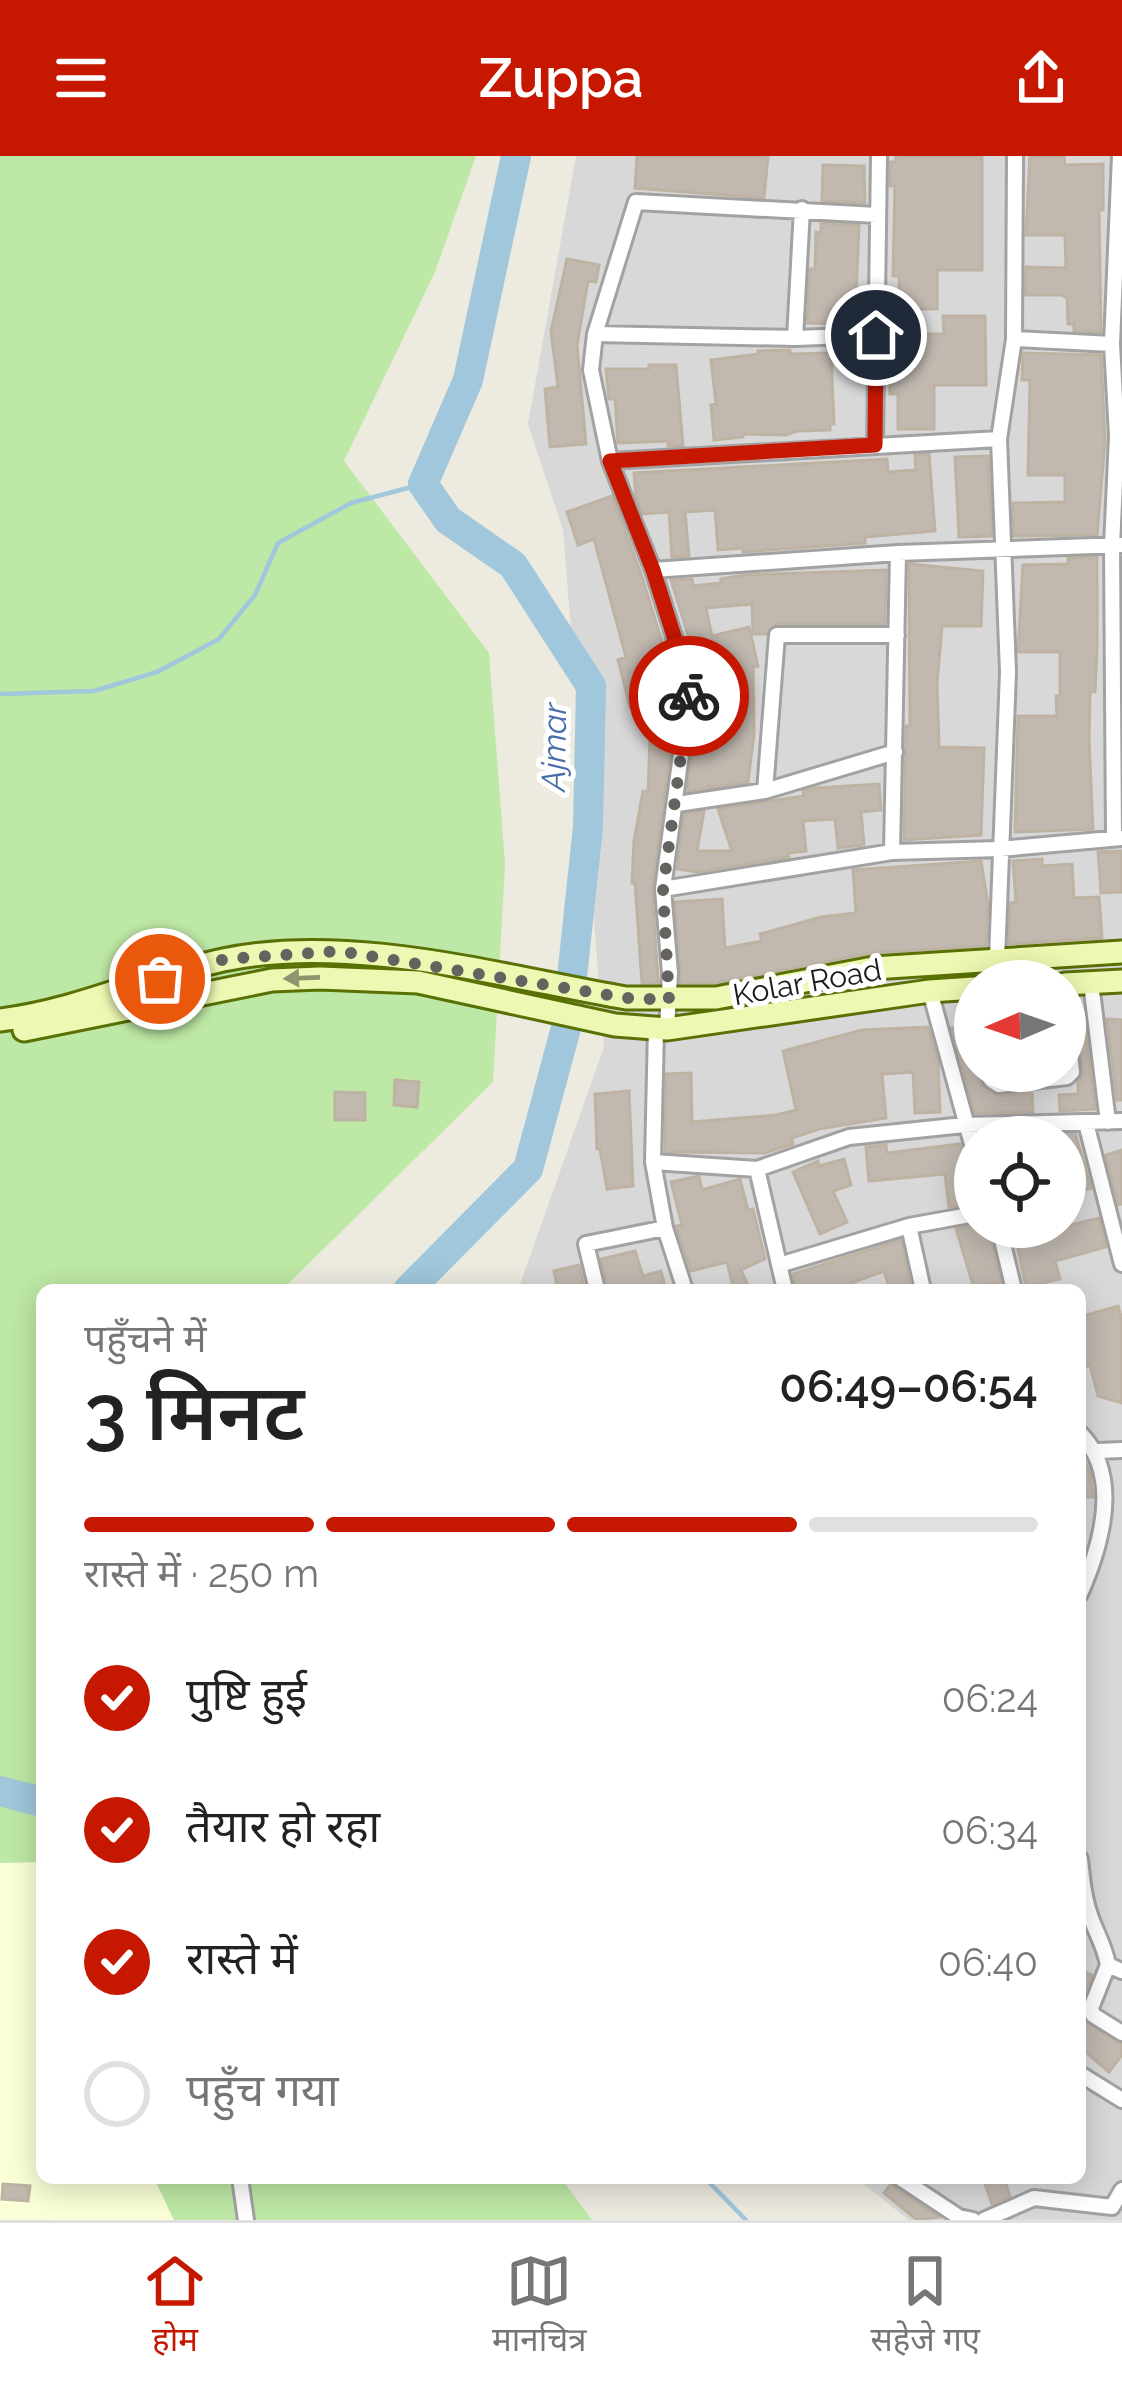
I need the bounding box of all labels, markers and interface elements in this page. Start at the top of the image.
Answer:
icon: menu [48,45,114,111]
icon: share [1008,45,1074,111]
text: Zuppa [479,46,643,110]
pin [825,284,927,386]
icon: home [843,302,909,368]
courier [629,636,749,756]
icon: bike [656,663,722,729]
water label: Ajmar [534,701,574,794]
pin [109,928,211,1030]
icon: bag [127,946,193,1012]
street label: Kolar Road [730,952,884,1012]
north arrow [954,960,1086,1092]
map controls [954,960,1086,1248]
one-way arrow [282,969,320,988]
button: locate [954,1116,1086,1248]
text: पहुँचने में [84,1315,207,1361]
text: 06:49–06:54 [779,1360,1038,1413]
text: 3 मिनट [84,1367,304,1458]
text: रास्ते में · 250 m [84,1550,319,1596]
icon: check [84,1665,150,1731]
text: पुष्टि हुई [186,1668,307,1721]
text: 06:24 [942,1675,1038,1721]
icon: check [84,1797,150,1863]
text: तैयार हो रहा [186,1800,380,1853]
text: 06:34 [941,1807,1038,1853]
icon: check [84,1929,150,1995]
text: रास्ते में [186,1932,298,1985]
text: 06:40 [938,1939,1038,1985]
text: पहुँच गया [186,2064,339,2117]
tab: होम [142,2248,208,2364]
tab: मानचित्र [492,2248,586,2364]
tab: सहेजे गए [870,2248,980,2364]

